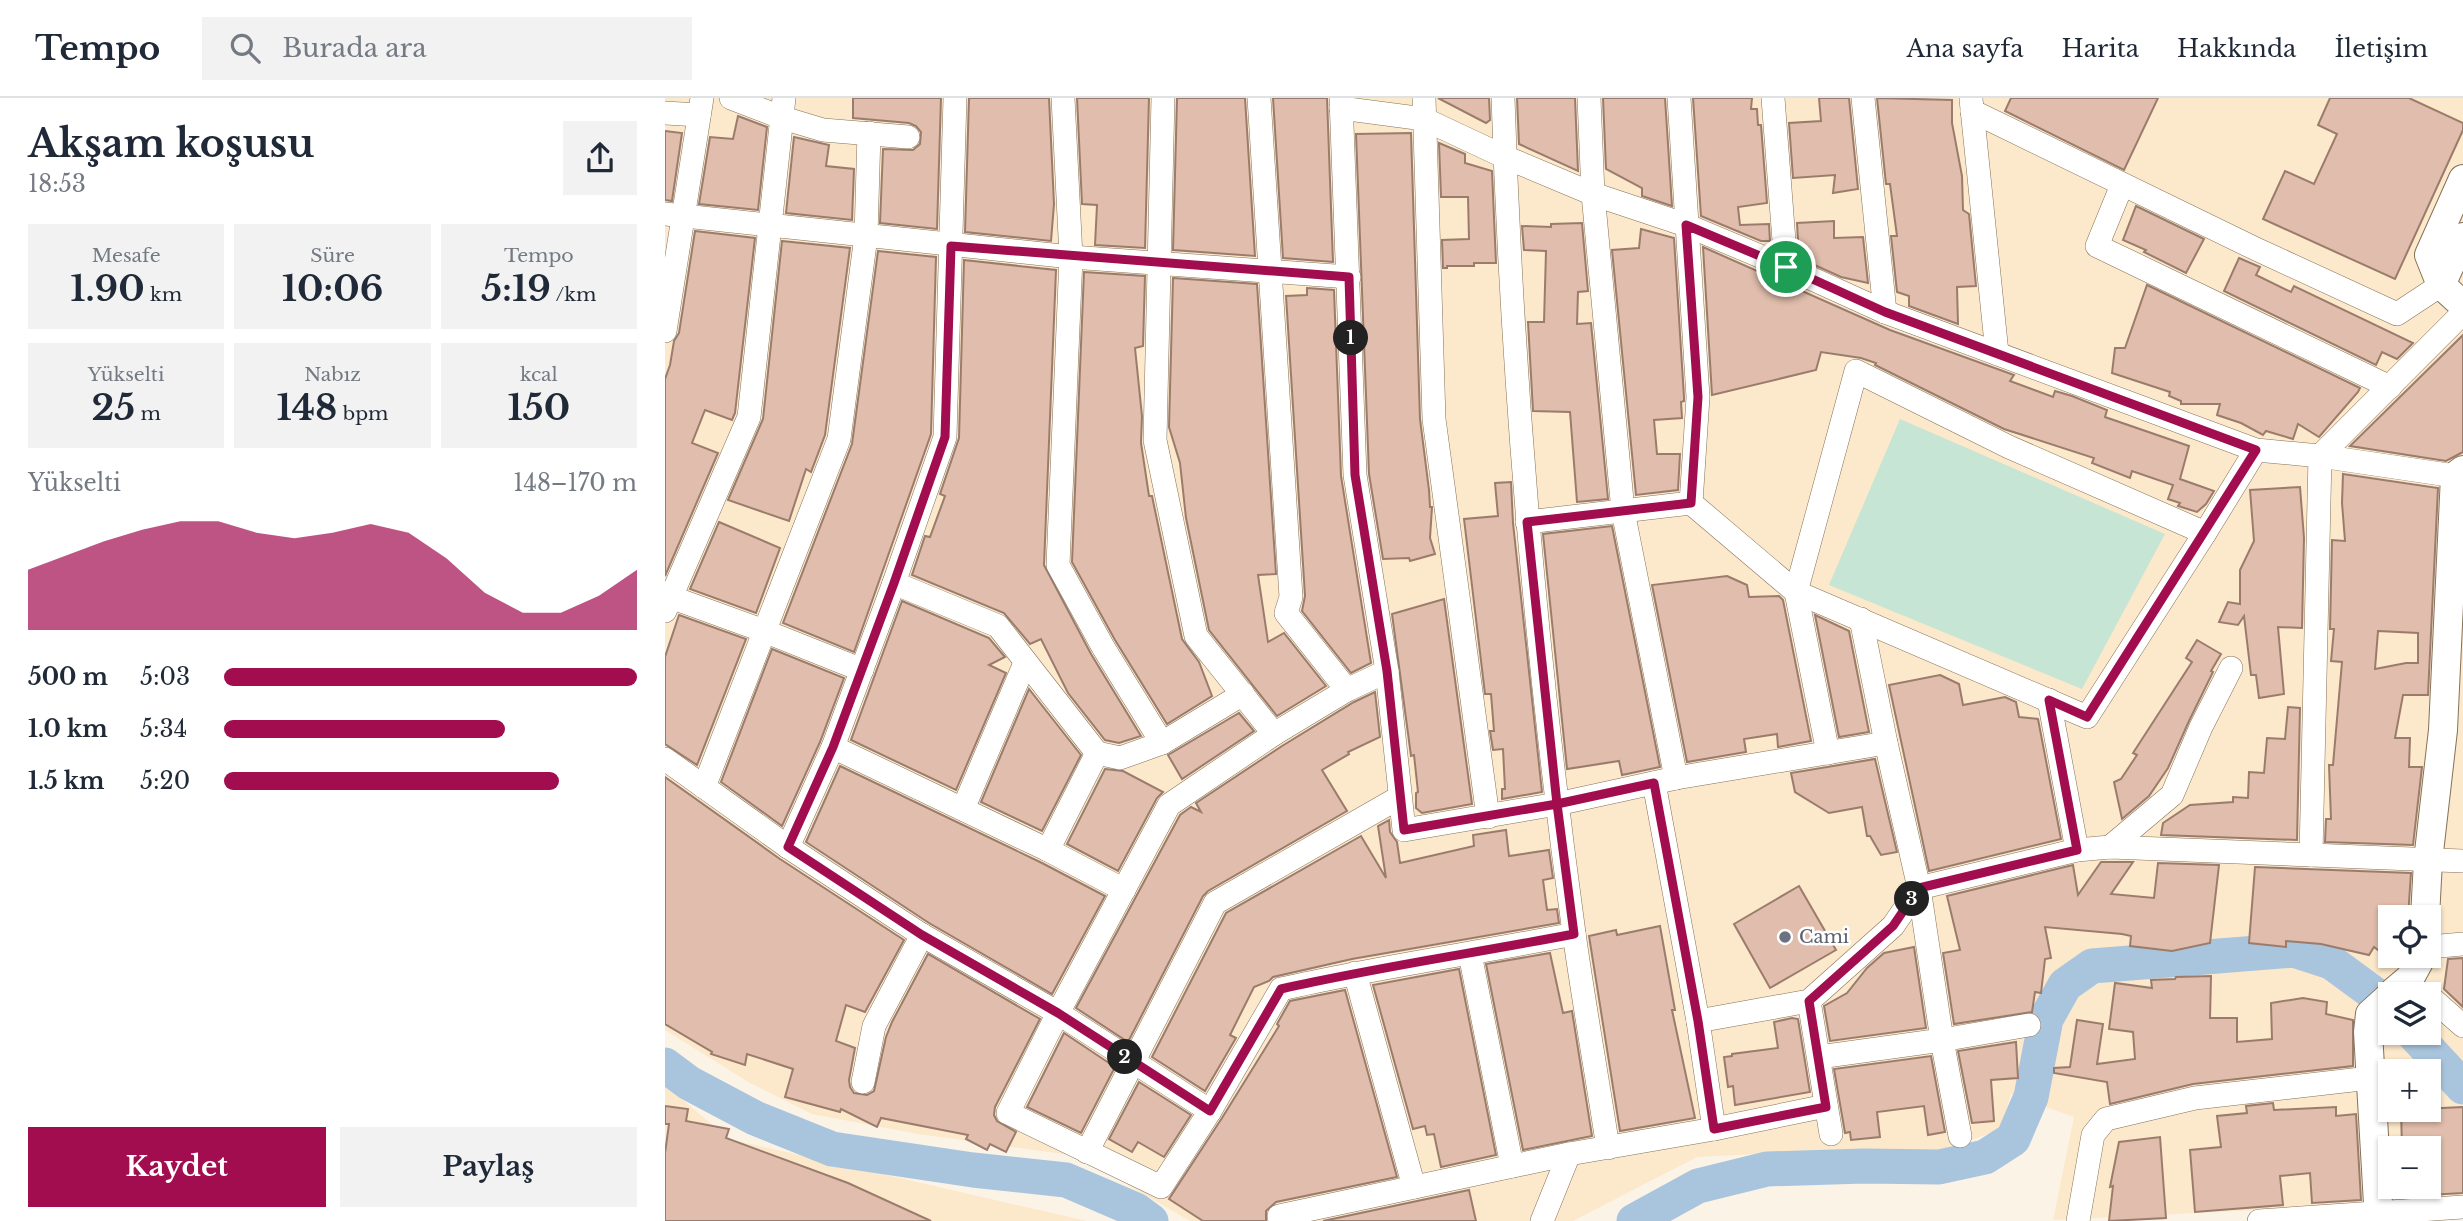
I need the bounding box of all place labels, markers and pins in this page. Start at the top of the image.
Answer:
pin [1756,237,1816,297]
pin: 1 [1333,320,1369,356]
pin: 3 [1895,882,1929,916]
place label: Cami [1799,926,1849,948]
marker: Cami [1777,929,1793,945]
pin: 2 [1107,1040,1142,1074]

